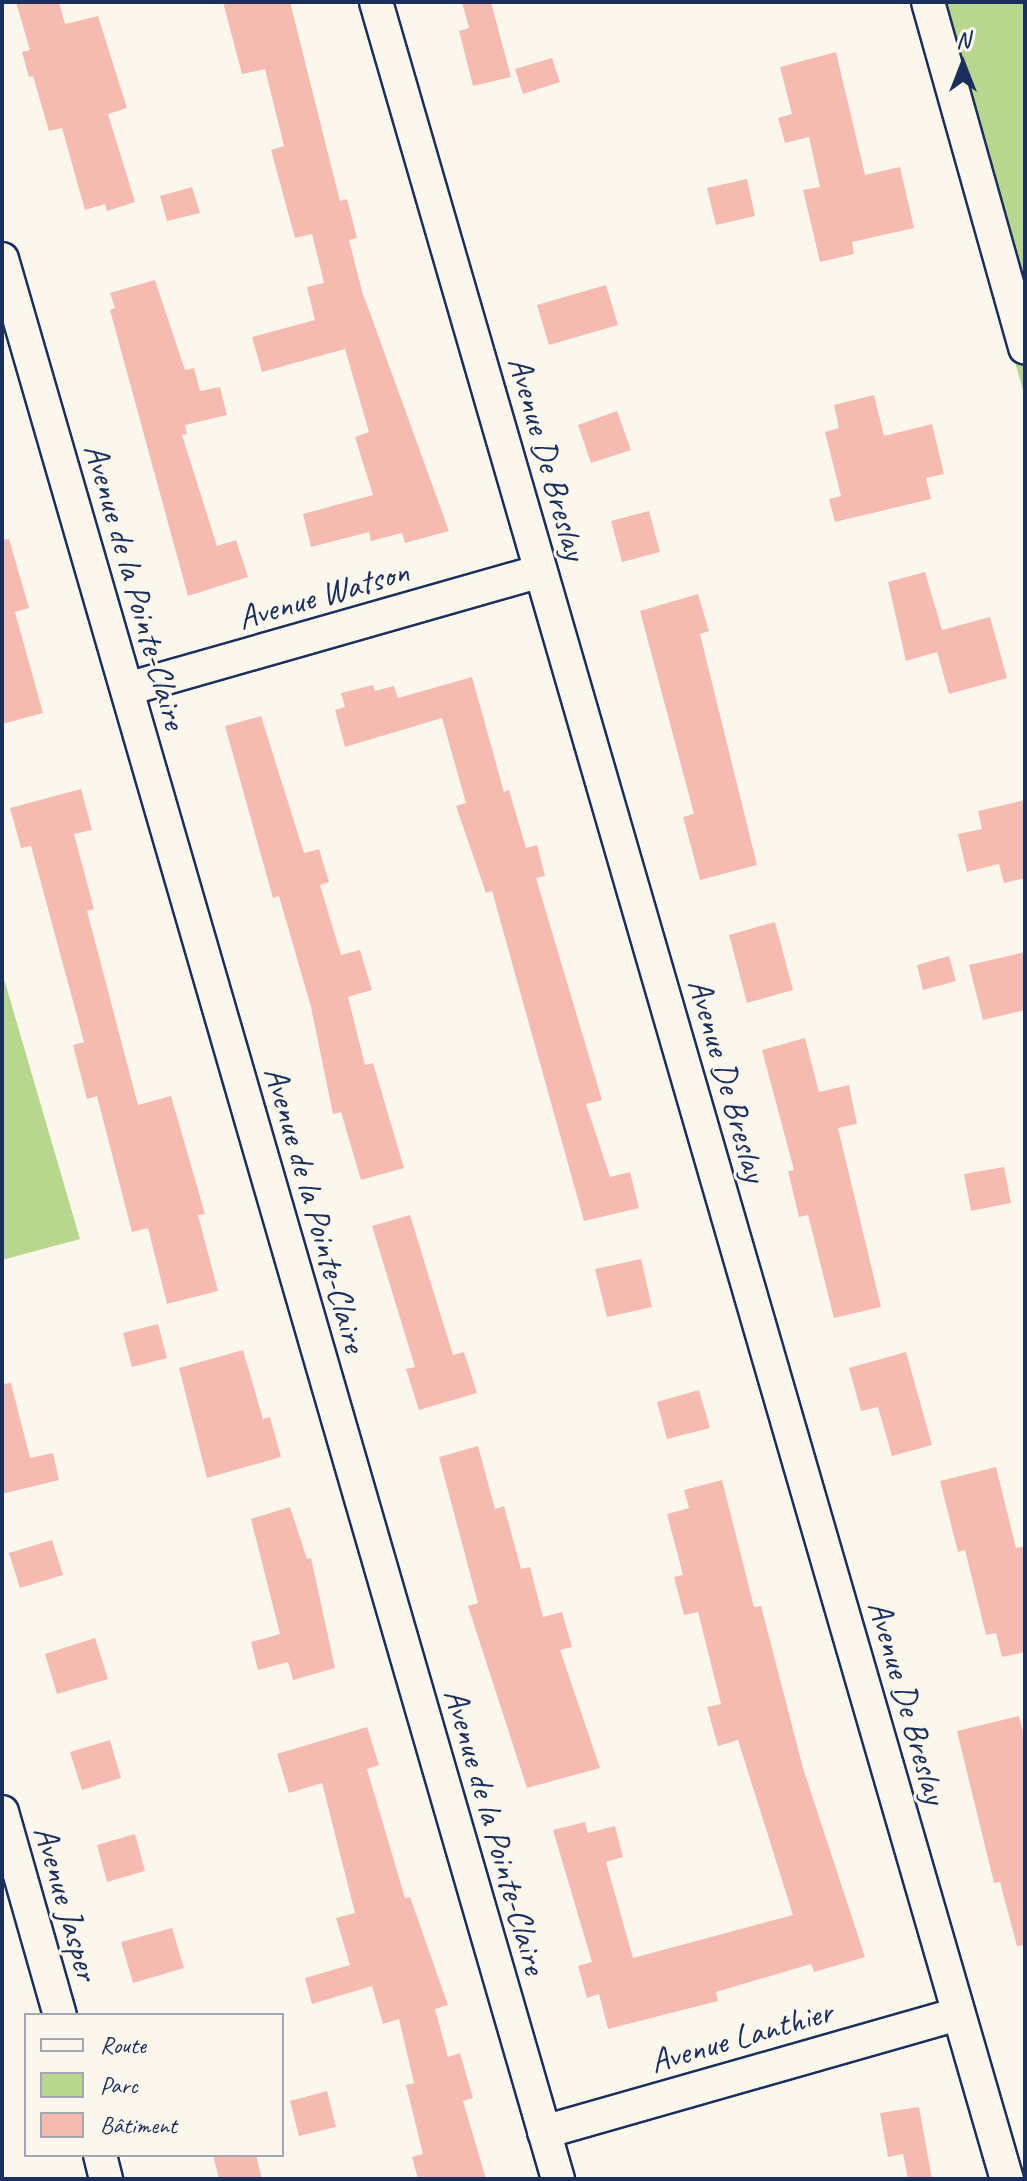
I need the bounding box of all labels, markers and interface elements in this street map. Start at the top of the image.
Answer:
north arrow [923,24,1003,104]
text: N [956,26,970,54]
street label: Avenue De Breslay [500,352,596,564]
street label: Avenue de la Pointe-Claire [76,438,196,734]
street label: Avenue Watson [233,550,413,638]
street label: Avenue De Breslay [680,974,776,1186]
street label: Avenue de la Pointe-Claire [256,1061,376,1357]
street label: Avenue De Breslay [860,1596,956,1808]
street label: Avenue de la Pointe-Claire [436,1683,556,1979]
street label: Avenue Jasper [25,1821,109,1985]
street label: Avenue Lanthier [645,1991,837,2081]
legend [24,2013,284,2157]
text: Route [100,2030,146,2060]
text: Parc [100,2070,138,2100]
text: Bâtiment [100,2110,177,2140]

